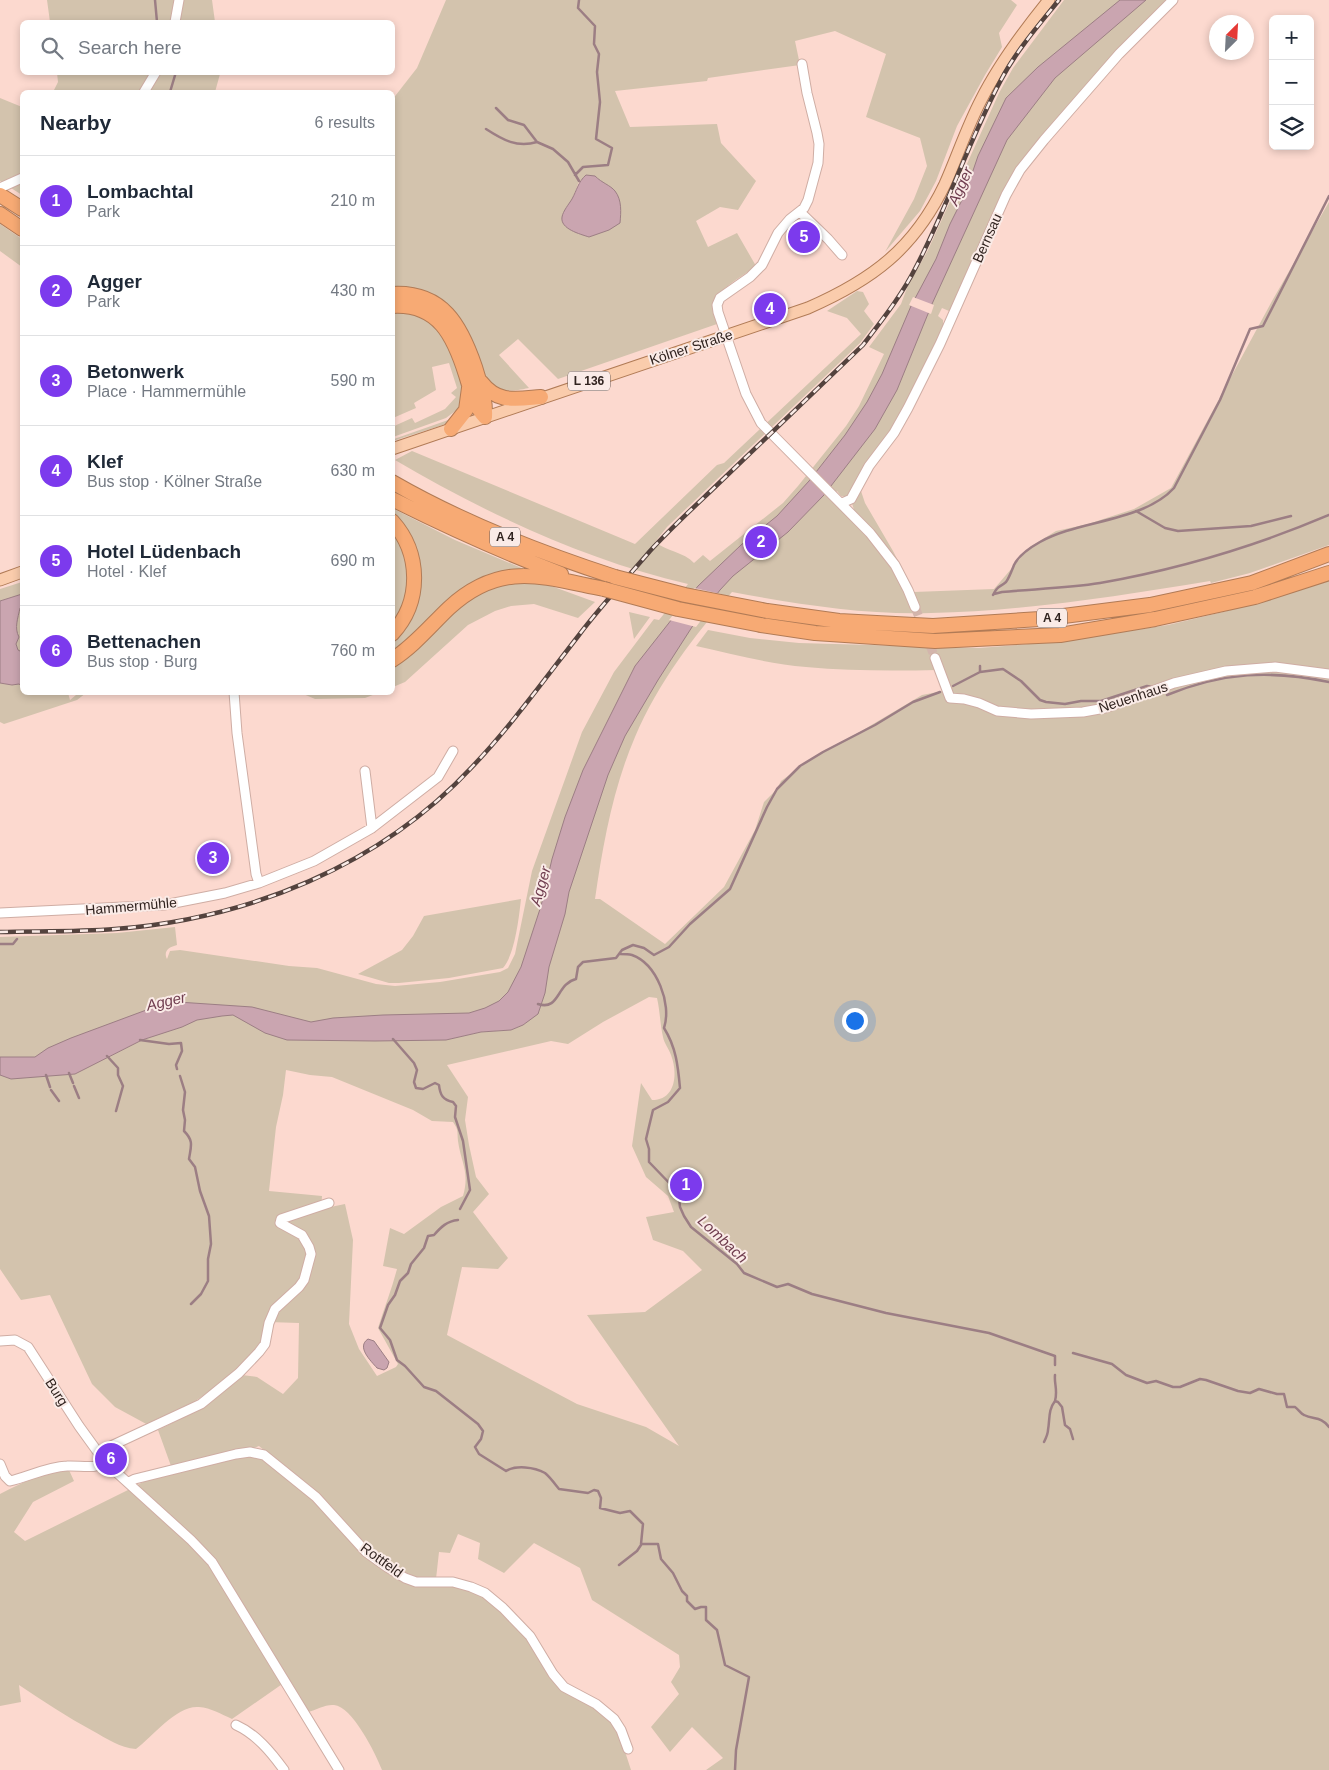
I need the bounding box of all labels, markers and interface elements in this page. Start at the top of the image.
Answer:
north arrow [1209,15,1254,60]
map controls [1269,15,1314,150]
button: + [1269,15,1314,60]
search box [20,20,395,75]
icon: search [38,34,66,62]
text: Search here [78,37,182,58]
button: − [1269,60,1314,105]
button: layers [1269,105,1314,150]
text: Nearby [40,111,111,134]
text: 6 results [315,114,375,131]
water label: Agger [944,163,976,209]
text: Lombachtal [87,181,194,202]
text: 1 [52,192,60,209]
text: 210 m [331,192,375,209]
text: Park [87,203,120,220]
street label: Bernsau [969,211,1005,265]
pin: 5 [788,218,820,256]
text: Agger [87,271,142,292]
text: 2 [52,282,60,299]
text: 430 m [331,282,375,299]
pin: 4 [754,290,786,328]
text: Park [87,293,120,310]
street label: Kölner Straße [647,326,735,368]
text: Betonwerk [87,361,184,382]
text: 3 [52,372,60,389]
text: 590 m [331,372,375,389]
road number: L 136 [568,372,610,391]
text: Place · Hammermühle [87,383,246,400]
text: Klef [87,451,123,472]
text: 4 [52,462,60,479]
text: 630 m [331,462,375,479]
text: Bus stop · Kölner Straße [87,473,262,490]
pin: 2 [745,523,777,561]
road number: A 4 [490,528,520,546]
text: Hotel Lüdenbach [87,541,241,562]
text: 5 [52,552,60,569]
text: 690 m [331,552,375,569]
text: Hotel · Klef [87,563,166,580]
road number: A 4 [1037,608,1067,628]
text: Bettenachen [87,631,201,652]
text: 6 [52,642,60,659]
text: 760 m [331,642,375,659]
text: Bus stop · Burg [87,653,197,670]
street label: Neuenhaus [1096,678,1170,716]
pin: 3 [197,839,229,877]
water label: Agger [526,863,554,909]
street label: Hammermühle [85,894,178,918]
water label: Agger [144,988,188,1014]
your location [842,1008,868,1034]
pin: 1 [670,1166,702,1204]
water label: Lombach [695,1212,751,1266]
street label: Burg [42,1375,72,1409]
pin: 6 [95,1440,127,1478]
street label: Rottfeld [358,1539,406,1581]

